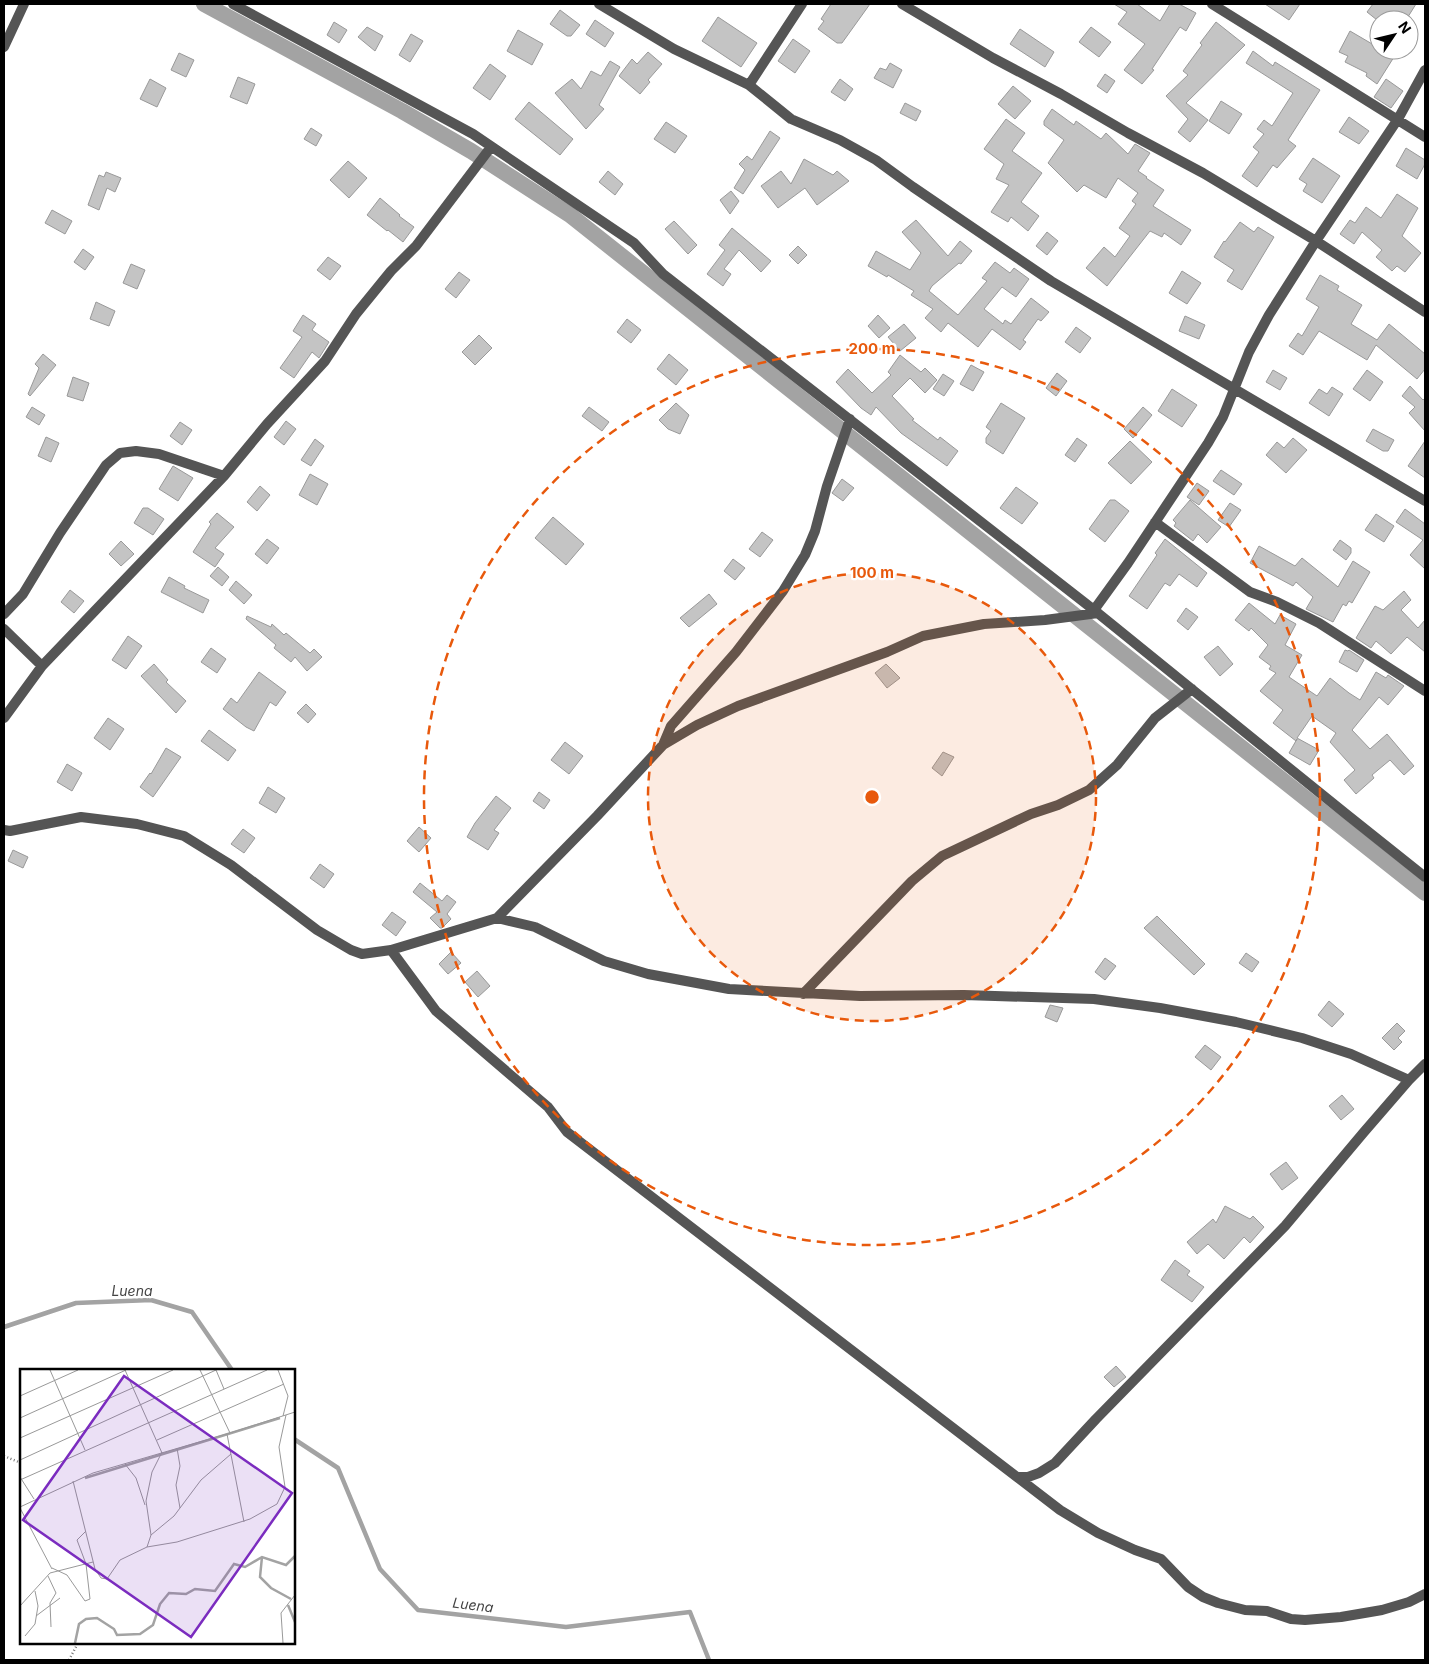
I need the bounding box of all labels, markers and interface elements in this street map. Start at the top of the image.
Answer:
north arrow [1369,10,1419,60]
text: N [1395,18,1415,37]
text: 200 m [849,339,895,358]
text: 100 m [850,563,894,582]
centre of rings [863,788,881,806]
water label: Luena [111,1282,153,1299]
inset map [20,1369,295,1644]
water label: Luena [452,1594,495,1615]

